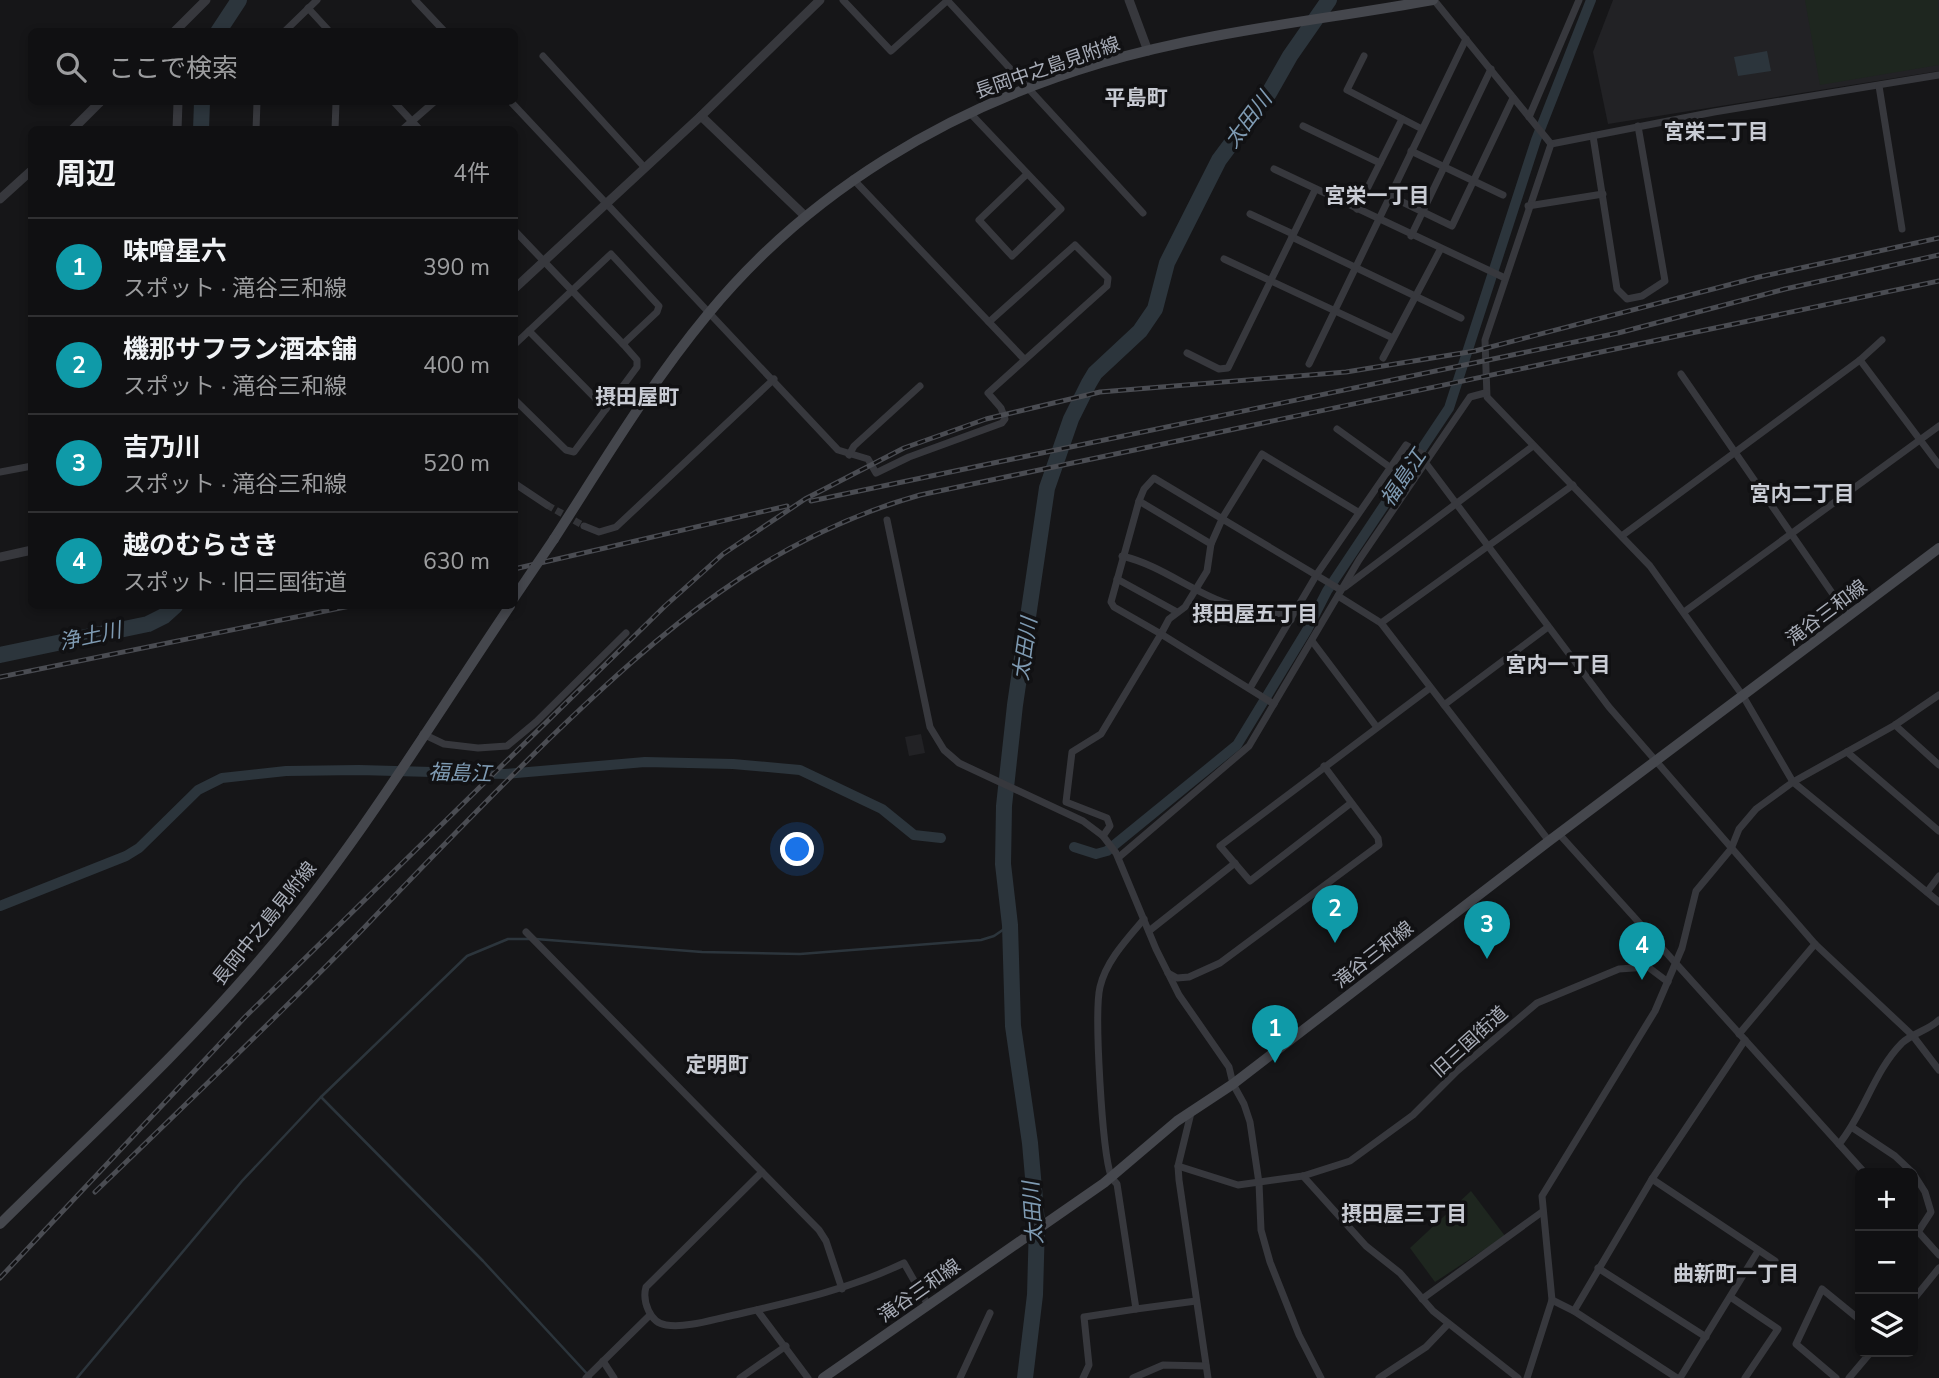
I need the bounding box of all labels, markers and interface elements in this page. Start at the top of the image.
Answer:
search box [28,28,518,105]
street label: 長岡中之島見附線 [971,31,1123,105]
icon: search [52,48,90,86]
text: ここで検索 [108,51,238,86]
district label: 平島町 [1105,84,1168,112]
water label: 太田川 [1218,85,1279,154]
district label: 宮栄二丁目 [1664,118,1769,146]
text: 周辺 [56,154,116,195]
text: 4件 [453,158,490,189]
district label: 宮栄一丁目 [1325,182,1430,210]
text: 味噌星六 [123,234,227,269]
text: 1 [72,252,86,283]
text: 390 m [423,252,490,283]
text: スポット · 滝谷三和線 [123,273,347,304]
text: 機那サフラン酒本舗 [123,332,357,367]
text: 2 [72,350,86,381]
text: 400 m [423,350,490,381]
text: スポット · 滝谷三和線 [123,371,347,402]
district label: 摂田屋町 [595,383,679,411]
text: 吉乃川 [123,430,201,465]
water label: 福島江 [1374,442,1433,512]
text: 3 [72,448,86,479]
text: 520 m [423,448,490,479]
text: スポット · 滝谷三和線 [123,469,347,500]
district label: 宮内二丁目 [1750,480,1855,508]
text: 越のむらさき [123,528,279,563]
text: 4 [72,546,86,577]
text: 630 m [423,546,490,577]
text: スポット · 旧三国街道 [123,567,347,598]
street label: 滝谷三和線 [1781,574,1872,652]
district label: 摂田屋五丁目 [1192,600,1318,628]
water label: 太田川 [1007,614,1044,682]
water label: 浄土川 [56,615,126,656]
district label: 宮内一丁目 [1506,651,1611,679]
water label: 福島江 [428,758,494,788]
your location [780,832,814,866]
street label: 長岡中之島見附線 [207,856,323,991]
pin: 2 [1312,885,1358,943]
pin: 3 [1464,901,1510,959]
street label: 滝谷三和線 [1328,915,1419,994]
pin: 4 [1619,922,1665,980]
street label: 旧三国街道 [1426,1000,1514,1083]
pin: 1 [1252,1005,1298,1063]
district label: 定明町 [686,1051,749,1079]
map controls [1855,1168,1918,1357]
button: + [1855,1168,1918,1231]
water label: 太田川 [1017,1179,1049,1245]
district label: 摂田屋三丁目 [1341,1200,1467,1228]
button: − [1855,1231,1918,1294]
street label: 滝谷三和線 [873,1253,966,1329]
district label: 曲新町一丁目 [1673,1260,1799,1288]
button: layers [1855,1294,1918,1357]

